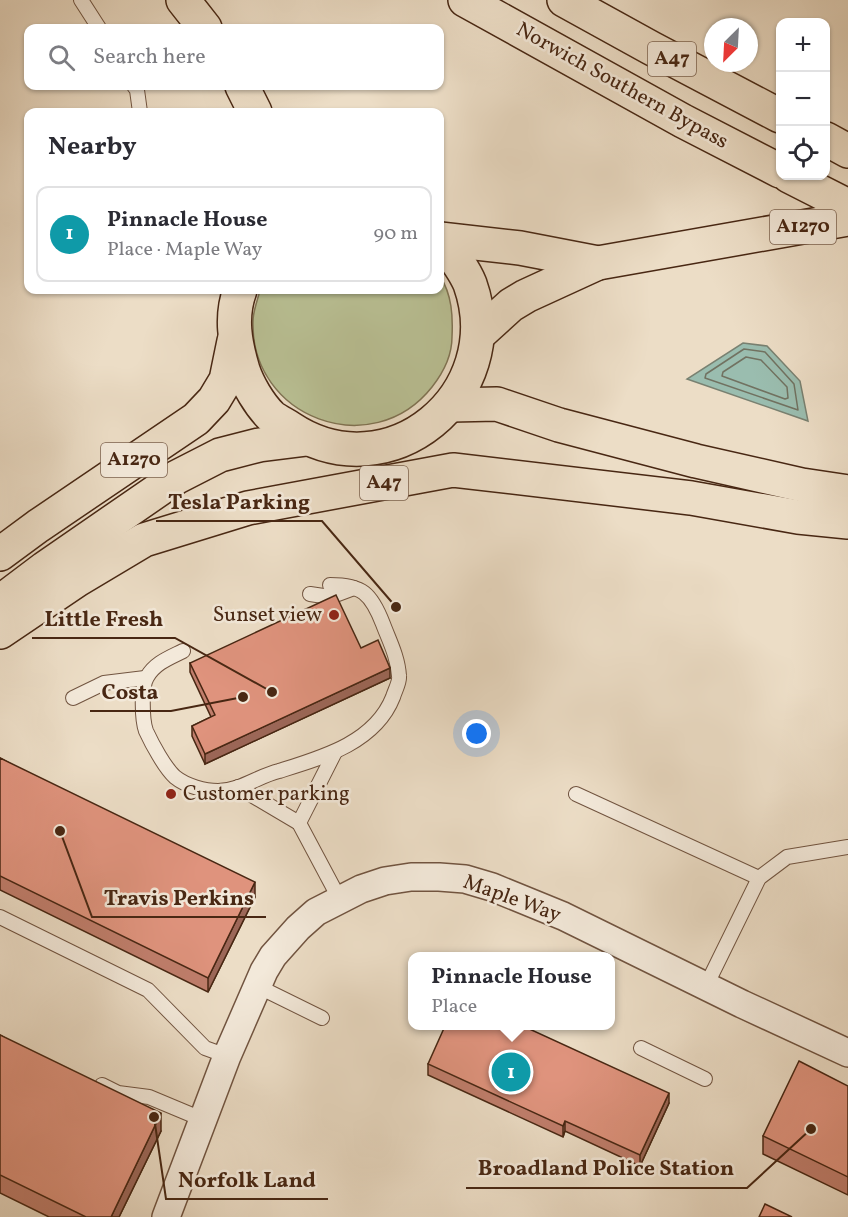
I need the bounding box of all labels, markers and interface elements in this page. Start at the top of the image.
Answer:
street label: Norwich Southern Bypass [511,15,733,157]
north arrow [704,18,758,72]
map controls [776,18,830,180]
button: + [776,18,830,72]
search box [24,24,444,90]
icon: search [45,41,78,74]
text: Search here [93,42,206,73]
road number: A47 [648,42,696,76]
button: − [776,72,830,126]
button: locate [776,126,830,180]
text: Nearby [48,129,137,165]
text: Pinnacle House [107,205,268,236]
road number: A1270 [770,210,836,244]
text: 1 [65,220,74,248]
text: 90 m [374,220,418,248]
text: Place · Maple Way [107,236,262,264]
road number: A1270 [101,443,167,477]
road number: A47 [360,466,408,500]
callout: Tesla Parking [156,481,322,521]
text: Tesla Parking [168,488,310,519]
callout: Little Fresh [32,598,175,638]
place label: Sunset view [213,601,322,630]
text: Little Fresh [45,605,163,636]
marker: Sunset view [327,608,341,622]
callout: Costa [90,671,171,711]
text: Costa [102,678,158,709]
your location [462,719,491,748]
place label: Customer parking [183,780,350,809]
marker: Customer parking [164,787,178,801]
street label: Maple Way [459,868,566,930]
callout: Travis Perkins [92,877,266,917]
text: Travis Perkins [104,884,254,915]
popup [408,952,615,1030]
text: Pinnacle House [431,962,592,993]
text: Place [431,993,477,1021]
pin: 1 [492,1050,530,1094]
callout: Broadland Police Station [466,1148,747,1188]
text: Broadland Police Station [478,1154,734,1185]
callout: Norfolk Land [166,1159,328,1199]
text: Norfolk Land [178,1166,316,1197]

